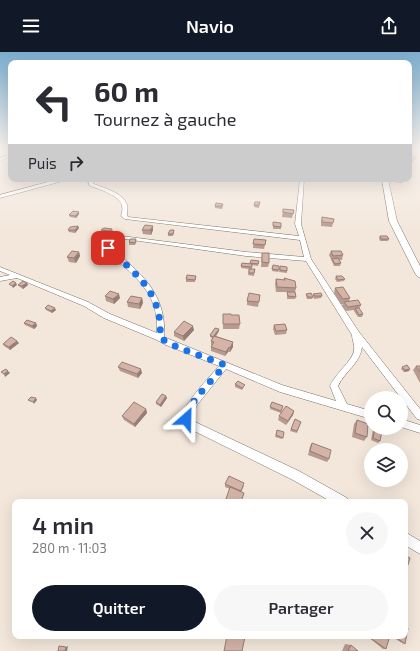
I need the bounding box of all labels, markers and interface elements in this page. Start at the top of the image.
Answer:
icon: menu [20,15,42,37]
text: Navio [186,15,234,37]
icon: share [378,15,400,37]
text: 60 m [94,74,159,108]
icon: left [28,76,80,128]
text: Tournez à gauche [94,108,236,130]
icon: right [65,152,87,174]
text: Puis [28,154,57,172]
pin [91,231,125,265]
icon: arrive [97,237,119,259]
map controls [364,391,408,487]
button: search [364,391,408,435]
position arrow [165,398,207,440]
button: layers [364,443,408,487]
text: 4 min [32,510,94,539]
button: close [346,512,388,554]
text: 280 m · 11:03 [32,540,107,556]
button: Quitter [32,585,206,631]
button: Partager [214,585,388,631]

